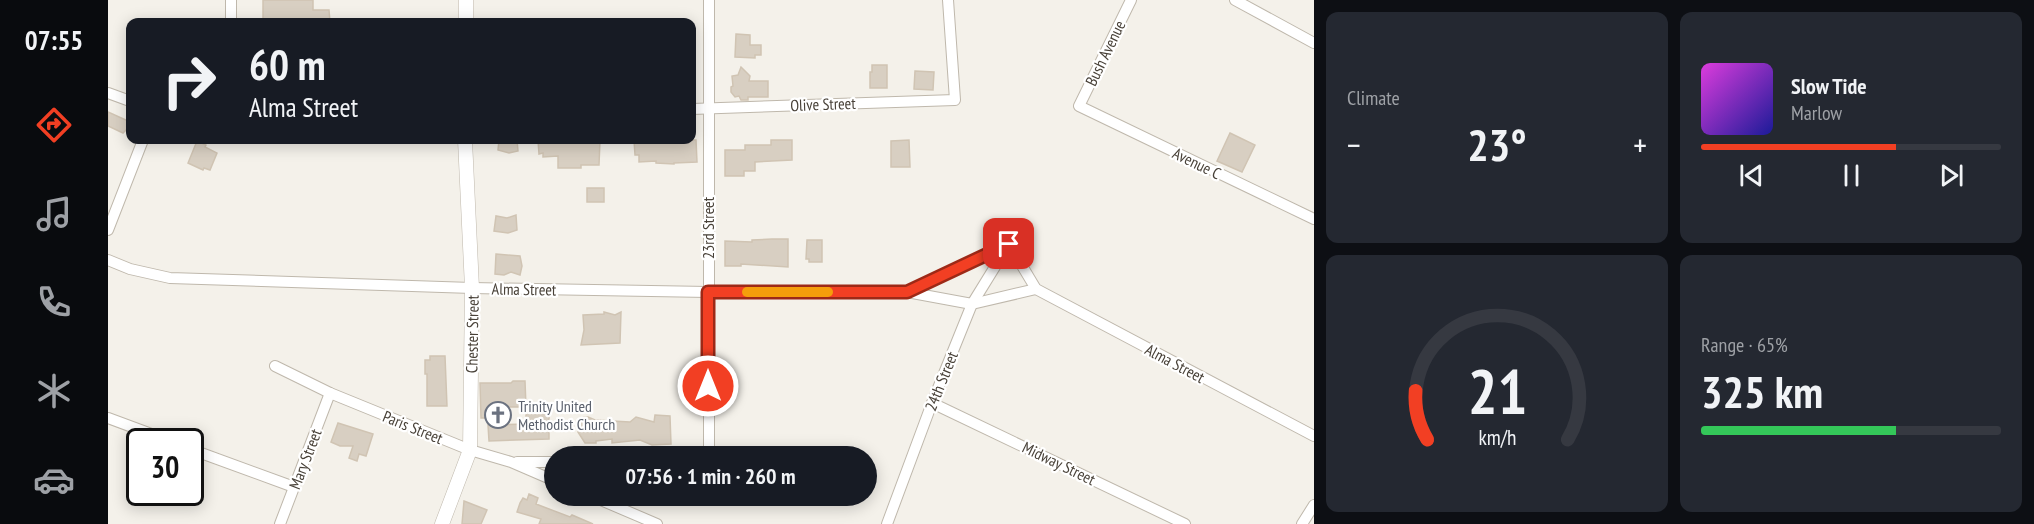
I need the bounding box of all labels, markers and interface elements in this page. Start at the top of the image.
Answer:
street label: Bush Avenue [1081,17,1129,89]
text: 07:55 [25,23,83,57]
text: 60 m [249,37,326,92]
icon: right [150,42,228,120]
text: Slow Tide [1791,72,1867,100]
text: Climate [1347,85,1400,111]
text: Alma Street [249,90,358,124]
street label: Olive Street [790,93,857,115]
text: Marlow [1791,100,1842,126]
icon: directions [33,104,75,146]
text: 23° [1467,115,1527,173]
text: − [1347,123,1361,166]
text: + [1633,123,1647,166]
street label: Avenue C [1170,143,1224,183]
icon: previous [1735,159,1768,192]
icon: pause [1835,159,1868,192]
icon: next [1935,159,1968,192]
icon: music [33,193,75,235]
street label: 23rd Street [698,196,718,259]
pin [983,218,1034,269]
icon: arrive [992,227,1025,260]
street label: Alma Street [492,278,557,300]
icon: phone [33,281,75,323]
street label: Chester Street [461,294,483,373]
text: Range · 65% [1701,332,1788,358]
street label: Alma Street [1142,339,1209,387]
street label: 24th Street [920,348,962,414]
text: 21 [1467,350,1527,431]
position arrow [676,354,740,418]
text: 325 km [1701,362,1823,420]
icon: climate [33,370,75,412]
place label: Trinity United Methodist Church [518,396,615,434]
church icon: Trinity United Methodist Church [483,400,513,430]
street label: Paris Street [380,406,446,448]
text: km/h [1478,424,1516,452]
street label: Mary Street [284,425,326,492]
speed limit sign: 30 [126,428,204,506]
street label: Midway Street [1019,437,1099,489]
icon: car [33,459,75,501]
text: 07:56 · 1 min · 260 m [625,462,796,490]

